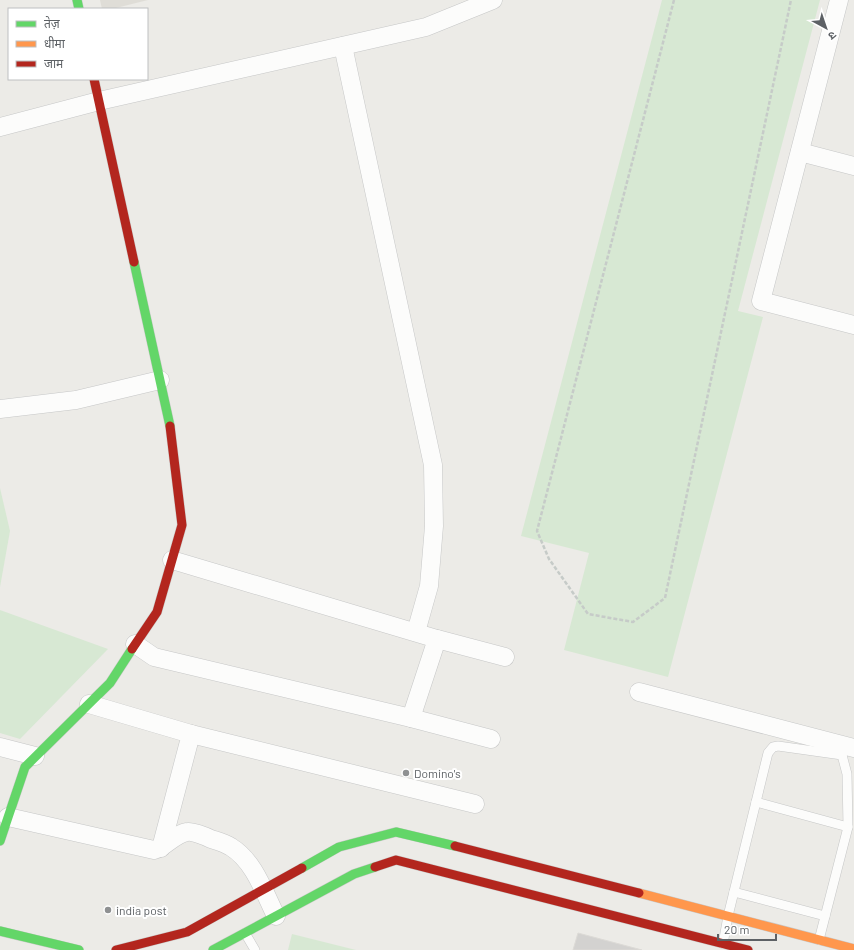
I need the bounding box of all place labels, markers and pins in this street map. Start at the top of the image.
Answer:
place label: Domino's [414,766,461,780]
marker: Domino's [401,768,411,778]
place label: india post [116,903,167,917]
marker: india post [103,905,113,915]

